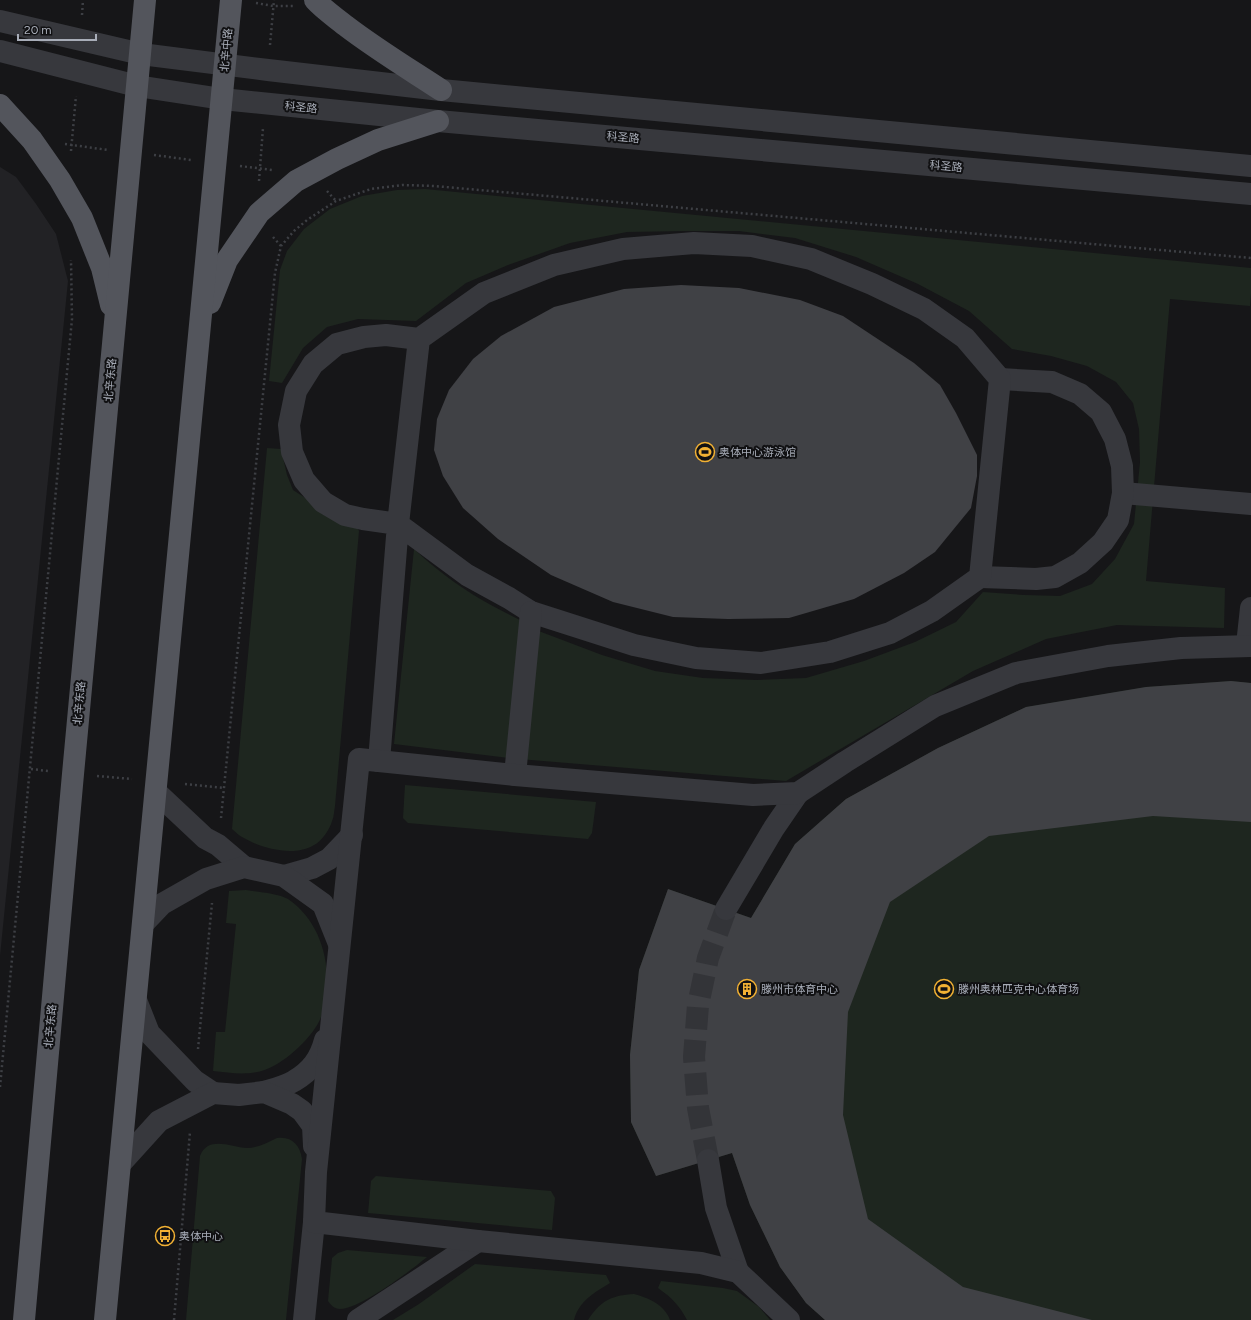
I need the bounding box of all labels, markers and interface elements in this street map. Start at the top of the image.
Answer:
scale bar [18,16,96,42]
text: 20 m [24,23,52,37]
street label: 北辛中路 [218,28,235,73]
street label: 科圣路 [284,99,318,116]
street label: 科圣路 [606,130,640,145]
street label: 科圣路 [929,159,963,174]
street label: 北辛东路 [102,358,119,403]
sports icon: 奥体中心游泳馆 [694,441,716,463]
place label: 奥体中心游泳馆 [719,446,796,459]
street label: 北辛东路 [71,681,88,726]
building icon: 滕州市体育中心 [736,978,758,1000]
sports icon: 滕州奥林匹克中心体育场 [933,978,955,1000]
place label: 滕州市体育中心 [761,983,838,996]
place label: 滕州奥林匹克中心体育场 [958,983,1079,996]
street label: 北辛东路 [42,1004,59,1049]
bus stop icon: 奥体中心 [154,1225,176,1247]
place label: 奥体中心 [179,1230,223,1243]

